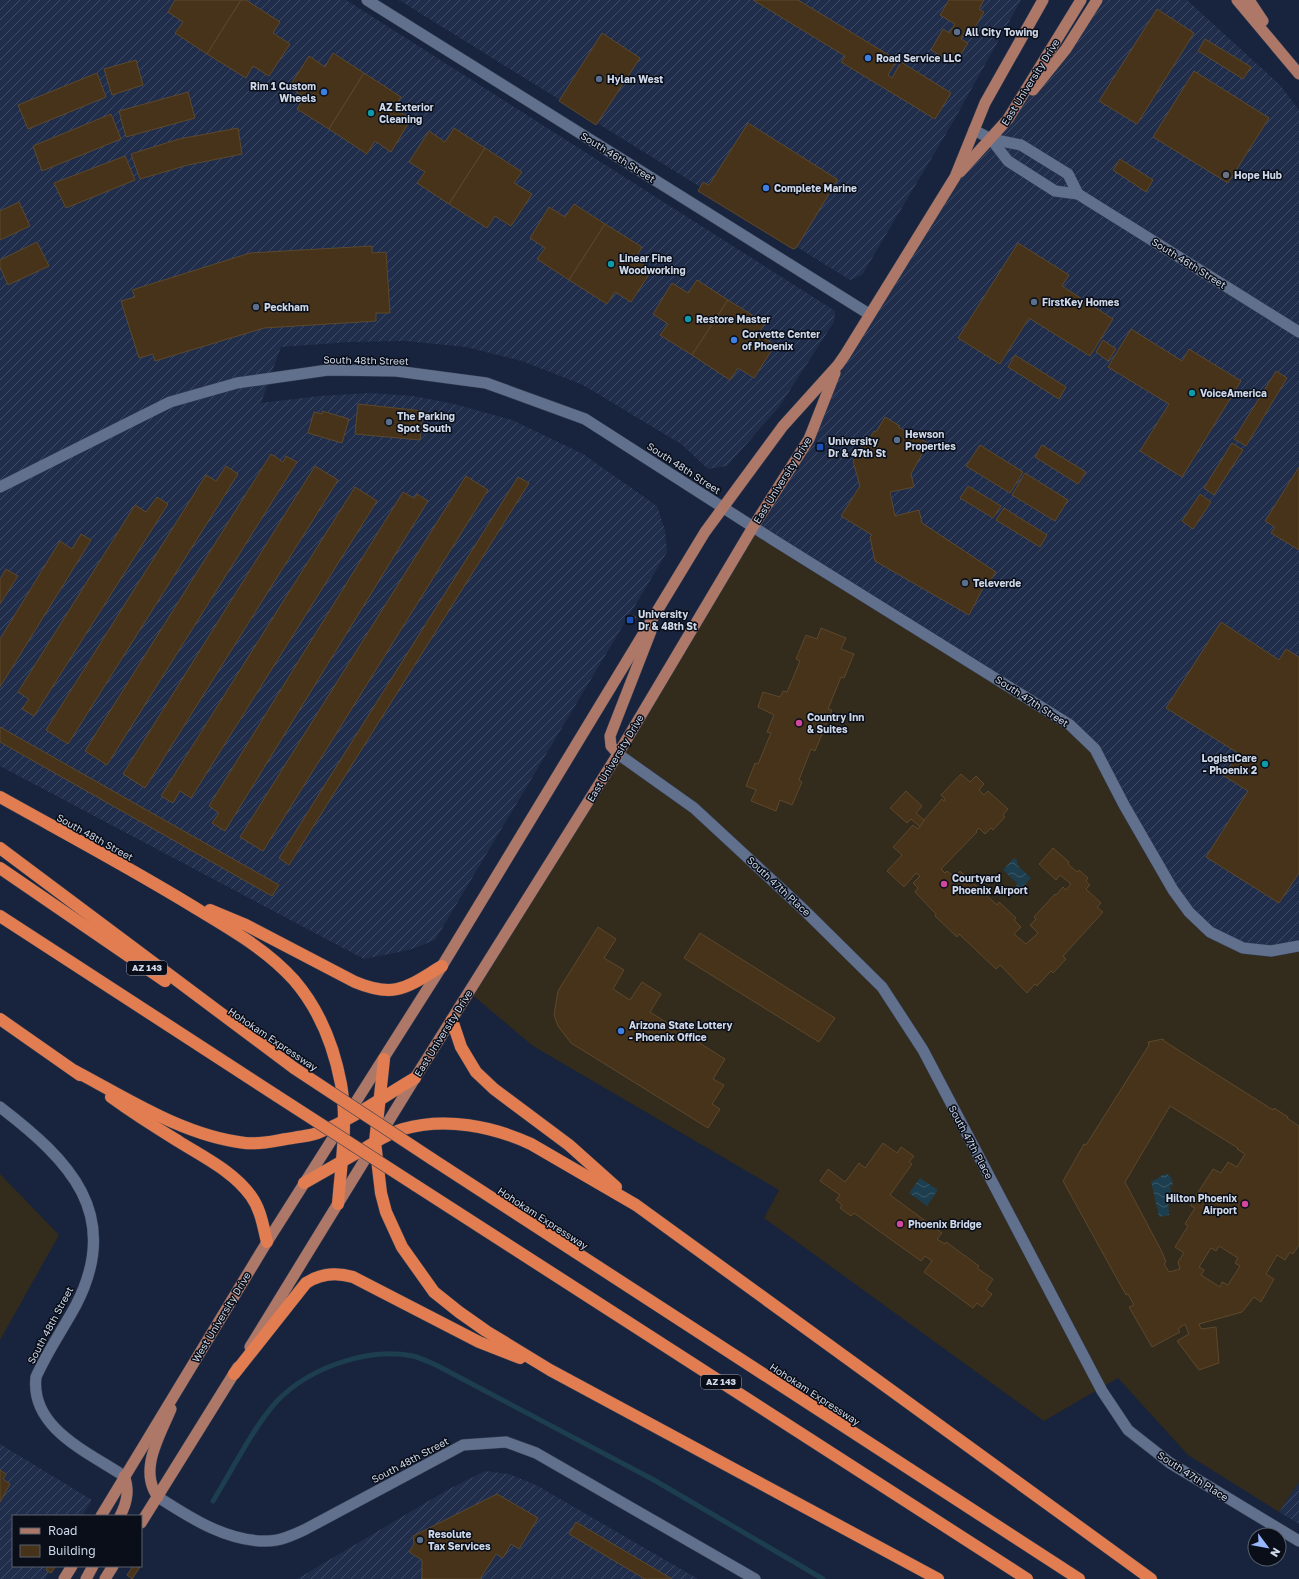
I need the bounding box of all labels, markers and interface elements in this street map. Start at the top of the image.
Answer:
place label: All City Towing [965,26,1039,38]
marker: All City Towing [952,27,962,37]
street label: East University Drive [998,36,1062,127]
place label: Road Service LLC [876,52,961,64]
marker: Road Service LLC [863,53,873,63]
place label: Hylan West [607,73,663,85]
marker: Hylan West [594,74,604,84]
place label: Rim 1 Custom Wheels [250,80,316,104]
marker: Rim 1 Custom Wheels [319,87,329,97]
place label: AZ Exterior Cleaning [379,101,434,125]
marker: AZ Exterior Cleaning [366,108,376,118]
street label: South 46th Street [579,129,657,185]
place label: Hope Hub [1234,169,1282,181]
marker: Hope Hub [1221,170,1231,180]
place label: Complete Marine [774,182,857,194]
marker: Complete Marine [761,183,771,193]
street label: South 46th Street [1150,235,1228,291]
place label: Linear Fine Woodworking [619,252,686,276]
marker: Linear Fine Woodworking [606,259,616,269]
place label: FirstKey Homes [1042,296,1120,308]
marker: FirstKey Homes [1029,297,1039,307]
place label: Peckham [264,301,309,313]
marker: Peckham [251,302,261,312]
place label: Restore Master [696,313,771,325]
marker: Restore Master [683,314,693,324]
place label: Corvette Center of Phoenix [742,328,820,352]
marker: Corvette Center of Phoenix [729,335,739,345]
street label: South 48th Street [323,353,409,367]
place label: VoiceAmerica [1200,387,1267,399]
marker: VoiceAmerica [1187,388,1197,398]
place label: The Parking Spot South [397,410,455,434]
marker: The Parking Spot South [384,417,394,427]
place label: Hewson Properties [905,428,956,452]
street label: East University Drive [750,434,814,525]
place label: University Dr & 47th St [828,435,886,459]
marker: Hewson Properties [892,435,902,445]
street label: South 48th Street [645,440,723,496]
marker: University Dr & 47th St [815,442,825,452]
place label: Televerde [973,577,1021,589]
marker: Televerde [960,578,970,588]
place label: University Dr & 48th St [638,608,697,632]
marker: University Dr & 48th St [625,615,635,625]
street label: South 47th Street [993,673,1071,729]
place label: Country Inn & Suites [807,711,864,735]
street label: East University Drive [584,712,646,804]
marker: Country Inn & Suites [794,718,804,728]
place label: LogistiCare - Phoenix 2 [1202,752,1257,776]
marker: LogistiCare - Phoenix 2 [1260,759,1270,769]
street label: South 48th Street [55,811,135,863]
street label: South 47th Place [745,854,813,918]
place label: Courtyard Phoenix Airport [952,872,1028,896]
marker: Courtyard Phoenix Airport [939,879,949,889]
road number: AZ 143 [127,961,167,975]
street label: East University Drive [411,987,475,1078]
street label: Hohokam Expressway [226,1005,320,1074]
place label: Arizona State Lottery - Phoenix Office [629,1019,733,1043]
marker: Arizona State Lottery - Phoenix Office [616,1026,626,1036]
street label: South 47th Place [946,1103,996,1181]
street label: Hohokam Expressway [496,1184,591,1252]
place label: Hilton Phoenix Airport [1166,1192,1237,1216]
marker: Hilton Phoenix Airport [1240,1199,1250,1209]
place label: Phoenix Bridge [908,1218,982,1230]
marker: Phoenix Bridge [895,1219,905,1229]
street label: West University Drive [189,1270,253,1364]
street label: South 48th Street [25,1284,75,1366]
street label: Hohokam Expressway [768,1360,863,1428]
road number: AZ 143 [701,1375,741,1389]
street label: South 48th Street [369,1435,451,1485]
street label: South 47th Place [1155,1449,1231,1503]
legend [12,1515,142,1567]
text: Road [48,1523,77,1538]
north arrow [1247,1527,1287,1567]
place label: Resolute Tax Services [428,1528,491,1552]
marker: Resolute Tax Services [415,1535,425,1545]
text: Building [48,1543,96,1558]
text: N [1268,1546,1284,1560]

